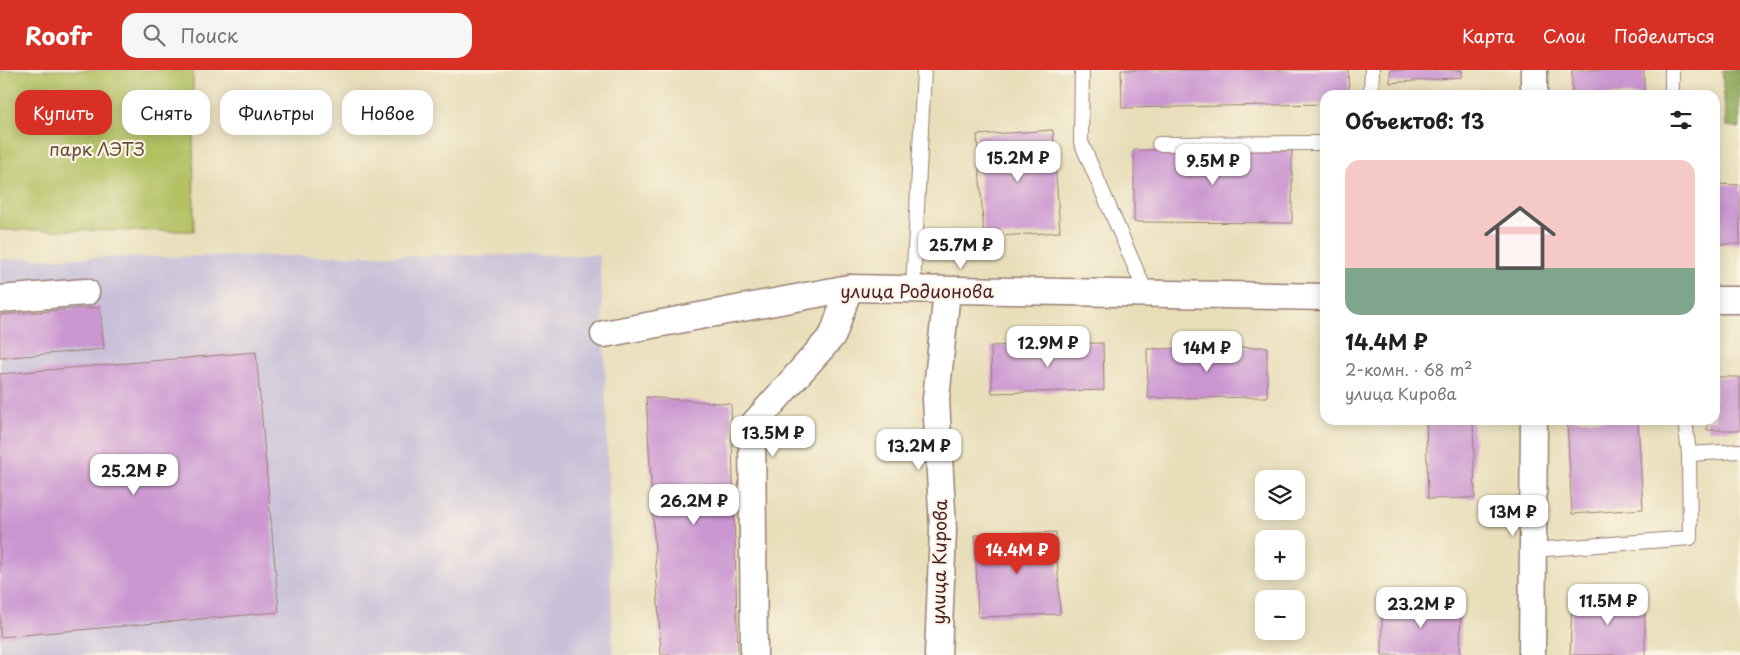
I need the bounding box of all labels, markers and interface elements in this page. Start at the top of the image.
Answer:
search box [122,13,472,58]
text: Roofr [25,17,92,53]
icon: search [140,21,168,49]
text: Поиск [180,21,238,49]
text: Карта [1462,22,1515,49]
text: Слои [1543,22,1586,49]
text: Поделиться [1614,22,1715,49]
chip: Купить [15,90,112,135]
chip: Снять [122,90,210,135]
chip: Фильтры [220,90,332,135]
chip: Новое [342,90,433,135]
text: Объектов: 13 [1345,104,1485,136]
icon: filters [1667,106,1695,134]
park label: парк ЛЭТЗ [49,135,145,162]
pin: 15.2M ₽ [972,140,1064,183]
pin: 9.5M ₽ [1172,144,1254,186]
text: 15.2M ₽ [987,145,1049,169]
text: 9.5M ₽ [1186,148,1240,172]
icon: home [1475,193,1565,283]
pin: 25.7M ₽ [915,228,1007,270]
text: 25.7M ₽ [929,232,993,256]
street label: улица Родионова [840,277,994,304]
text: 14.4M ₽ [1345,325,1428,357]
pin: 12.9M ₽ [1002,326,1094,368]
text: 12.9M ₽ [1018,330,1078,354]
pin: 14M ₽ [1172,330,1242,373]
text: 14M ₽ [1183,335,1231,359]
text: 2-комн. · 68 m² [1345,357,1472,381]
text: улица Кирова [1345,381,1456,405]
pin: 13.5M ₽ [727,416,819,458]
text: 13.5M ₽ [742,420,804,444]
pin: 13.2M ₽ [873,428,965,471]
text: 13.2M ₽ [887,433,951,457]
pin: 25.2M ₽ [88,454,180,496]
text: 25.2M ₽ [101,458,167,482]
map controls [1255,470,1305,640]
button: layers [1255,470,1305,520]
pin: 26.2M ₽ [648,484,740,526]
text: 26.2M ₽ [660,488,728,512]
pin: 13M ₽ [1478,494,1548,537]
street label: улица Кирова [924,498,953,625]
text: 13M ₽ [1489,499,1537,523]
button: + [1255,530,1305,580]
pin: 14.4M ₽ [971,532,1063,575]
text: 14.4M ₽ [985,537,1049,561]
pin: 11.5M ₽ [1562,584,1654,626]
pin: 23.2M ₽ [1375,586,1467,629]
text: 11.5M ₽ [1579,588,1637,612]
button: − [1255,590,1305,640]
text: 23.2M ₽ [1387,591,1455,615]

